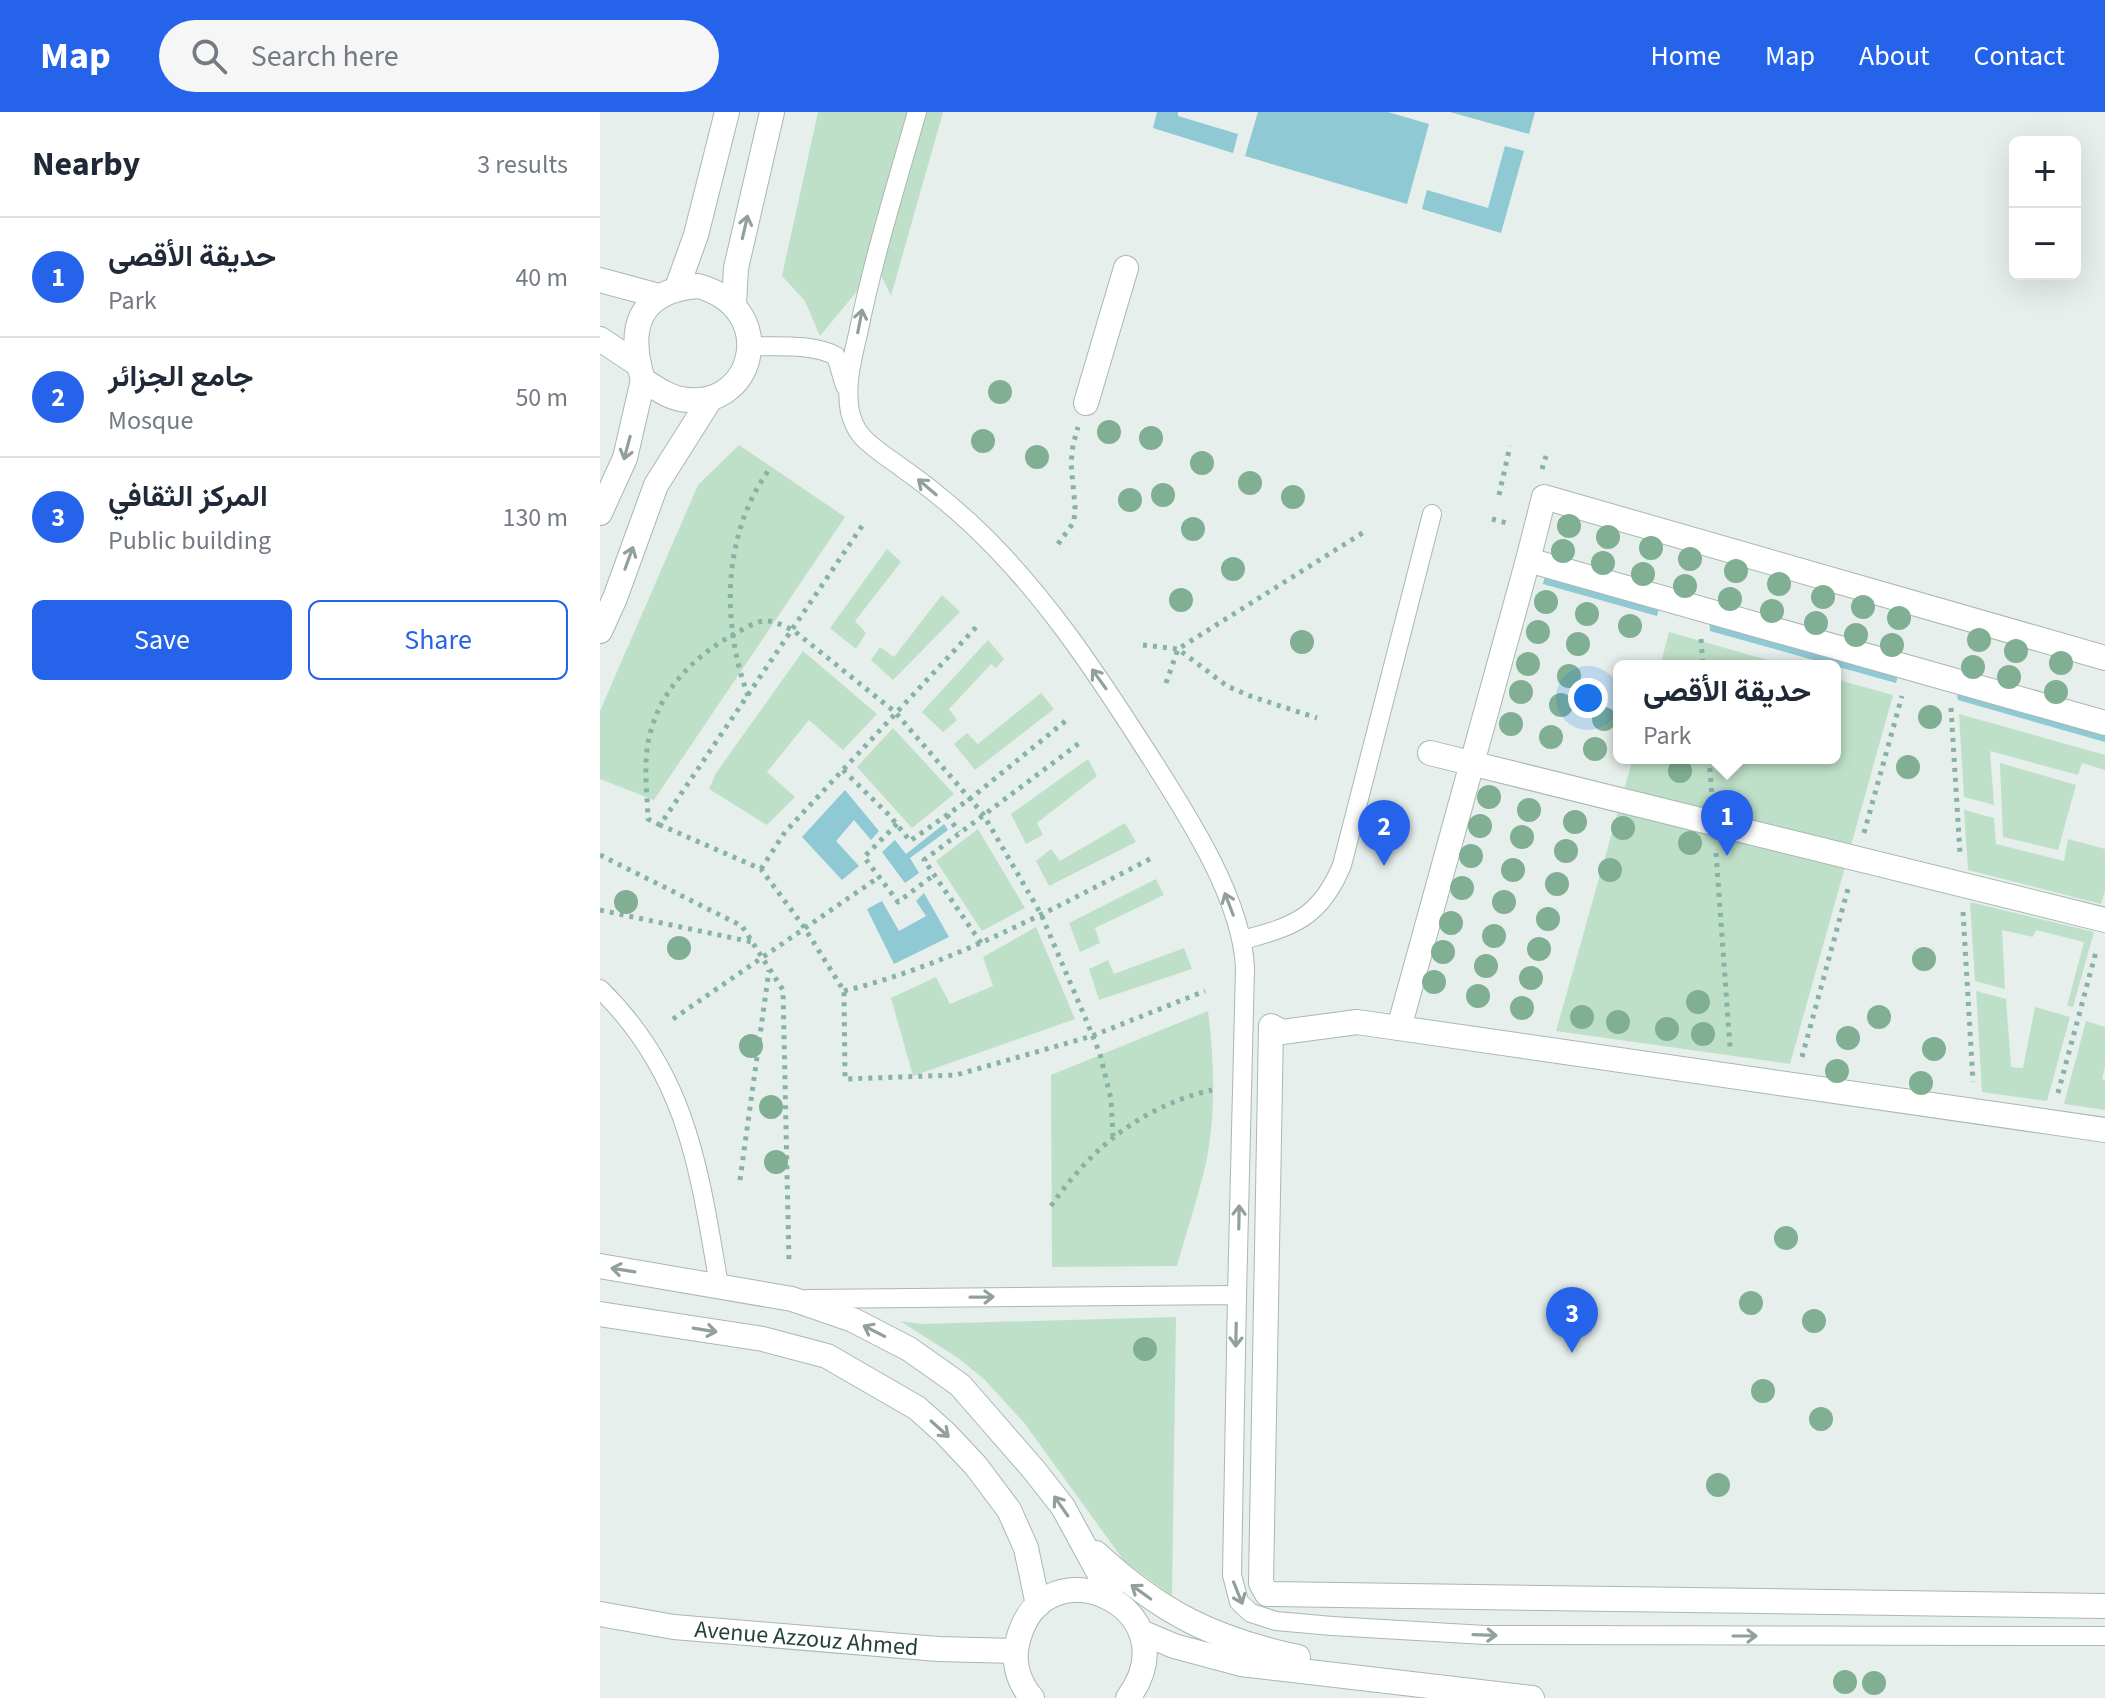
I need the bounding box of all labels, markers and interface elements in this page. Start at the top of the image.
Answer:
search box [159,20,719,92]
text: Map [40,29,111,83]
icon: search [187,34,231,78]
text: Search here [251,35,399,78]
text: Home [1650,36,1721,76]
text: Map [1765,36,1815,76]
text: About [1859,36,1930,76]
text: Contact [1974,36,2065,76]
map controls [2009,136,2081,280]
button: + [2009,136,2081,208]
text: Nearby [32,140,140,189]
text: 3 results [477,146,568,183]
button: − [2009,208,2081,280]
one-way arrow [738,214,753,240]
text: حديقة الأقصى [108,235,276,278]
text: 1 [51,259,65,296]
text: 40 m [515,259,568,296]
text: Park [108,282,157,319]
one-way arrow [853,309,868,334]
text: جامع الجزائر [108,355,254,398]
text: 2 [51,379,65,416]
text: 50 m [515,379,568,416]
text: Mosque [108,402,193,439]
one-way arrow [618,435,633,461]
text: المركز الثقافي [108,475,268,518]
one-way arrow [916,478,937,496]
text: 3 [51,499,65,536]
text: 130 m [502,499,568,536]
text: Public building [108,522,271,559]
one-way arrow [623,547,637,571]
button: Save [32,600,292,680]
button: Share [308,600,568,680]
popup [1613,660,1841,764]
one-way arrow [1091,669,1108,691]
text: حديقة الأقصى [1643,670,1811,713]
your location [1568,678,1608,718]
text: Park [1643,717,1691,754]
pin: 1 [1701,790,1753,856]
pin: 2 [1358,800,1410,866]
one-way arrow [1221,892,1235,917]
one-way arrow [1231,1204,1246,1231]
one-way arrow [611,1262,636,1277]
pin: 3 [1546,1287,1598,1353]
one-way arrow [968,1289,995,1305]
one-way arrow [1228,1321,1244,1348]
one-way arrow [692,1323,717,1338]
one-way arrow [863,1323,887,1338]
one-way arrow [929,1419,949,1437]
one-way arrow [1053,1496,1070,1518]
one-way arrow [1232,1581,1246,1605]
one-way arrow [1131,1584,1153,1600]
street label: Avenue Azzouz Ahmed [693,1611,920,1665]
one-way arrow [1471,1627,1498,1642]
one-way arrow [1731,1628,1758,1644]

